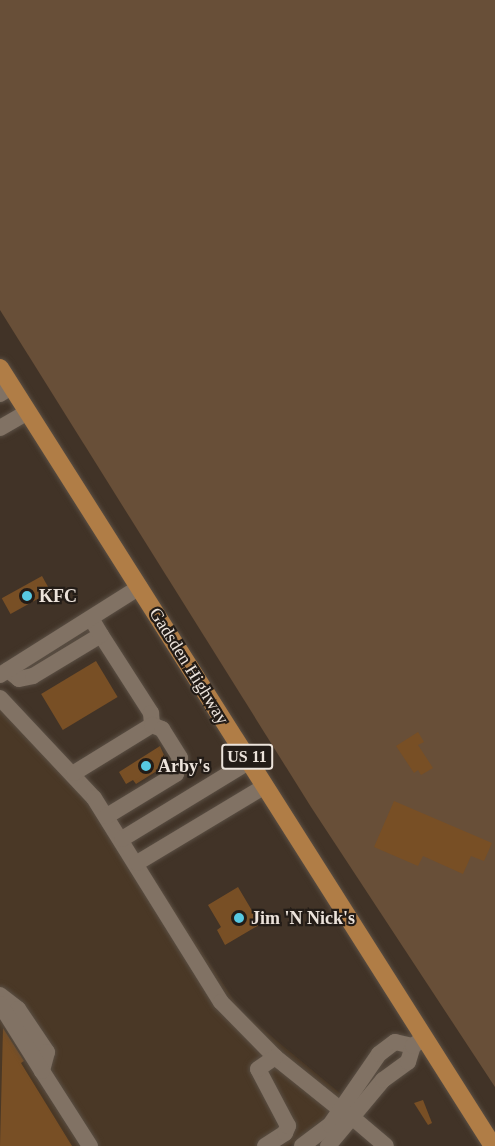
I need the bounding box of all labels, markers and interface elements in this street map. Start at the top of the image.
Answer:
place label: KFC [39,585,77,607]
marker: KFC [20,589,34,603]
street label: Gadsden Highway [144,604,234,728]
road number: US 11 [220,744,274,770]
place label: Arby's [158,755,210,777]
marker: Arby's [139,759,153,773]
place label: Jim 'N Nick's [251,907,355,929]
marker: Jim 'N Nick's [232,911,246,925]

